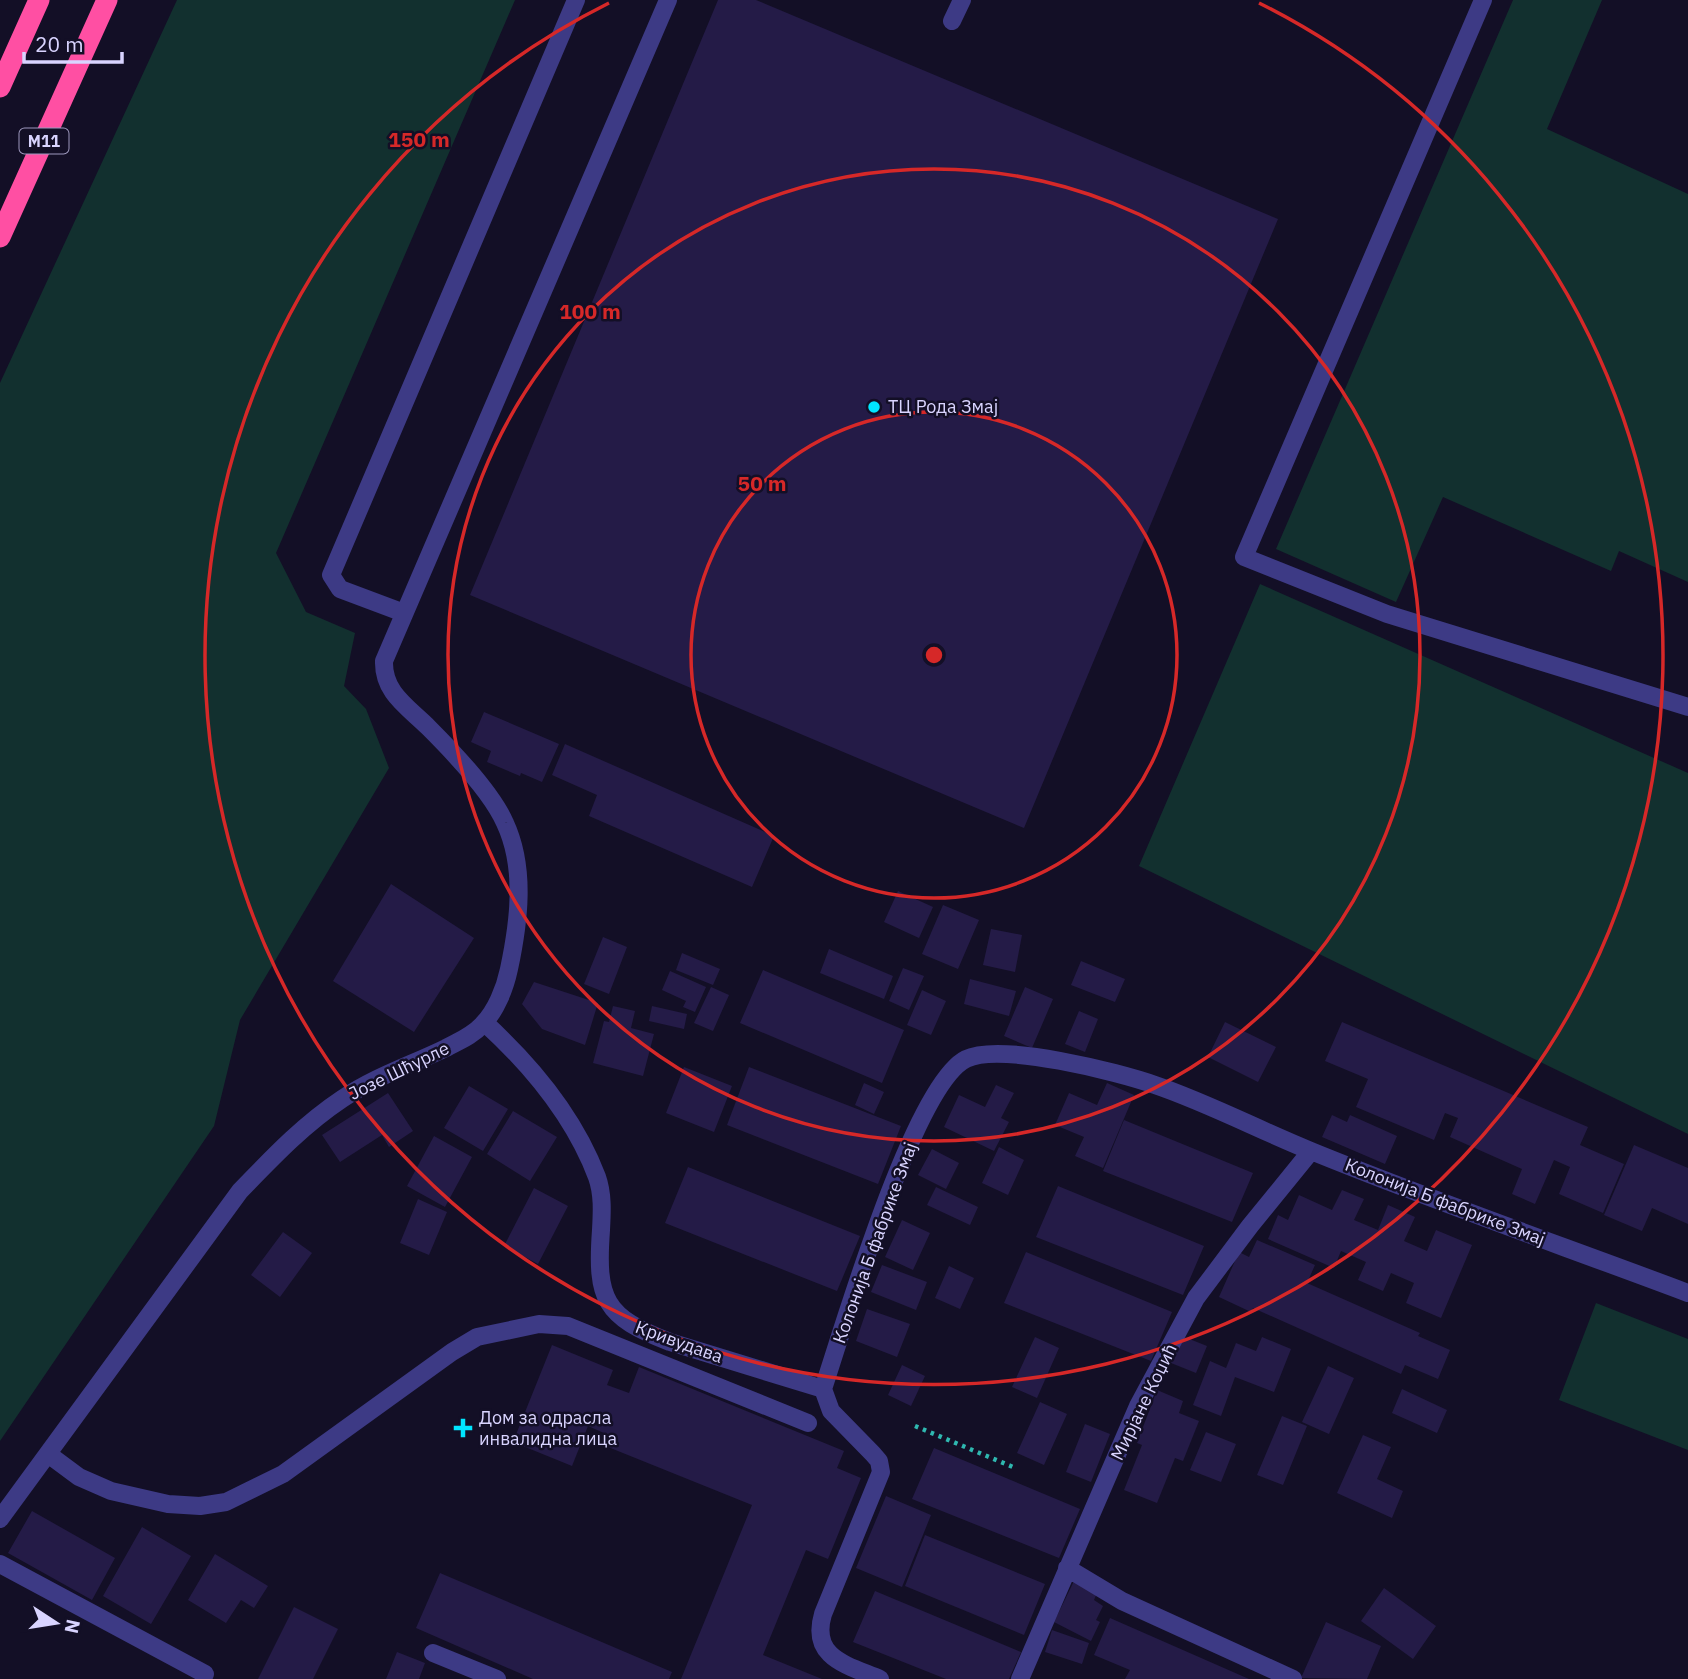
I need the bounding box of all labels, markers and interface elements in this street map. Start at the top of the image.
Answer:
scale bar [24,21,122,65]
text: 20 m [35,30,84,58]
text: 150 m [388,125,450,153]
road number: M11 [20,128,68,154]
text: 100 m [559,297,621,325]
place label: ТЦ Рода Змај [888,395,998,418]
marker: ТЦ Рода Змај [866,399,882,415]
text: 50 m [738,469,786,497]
centre of rings [922,643,946,667]
street label: Јозе Шћурле [345,1036,453,1105]
street label: Колонија Б фабрике Змај [827,1139,922,1347]
street label: Колонија Б фабрике Змај [1342,1153,1548,1250]
street label: Кривудава [632,1315,726,1368]
street label: Мирјане Коџић [1105,1340,1182,1464]
place label: Дом за одрасла инвалидна лица [479,1406,617,1450]
marker: Дом за одрасла инвалидна лица [453,1418,473,1438]
north arrow [21,1588,91,1658]
text: N [59,1617,86,1636]

